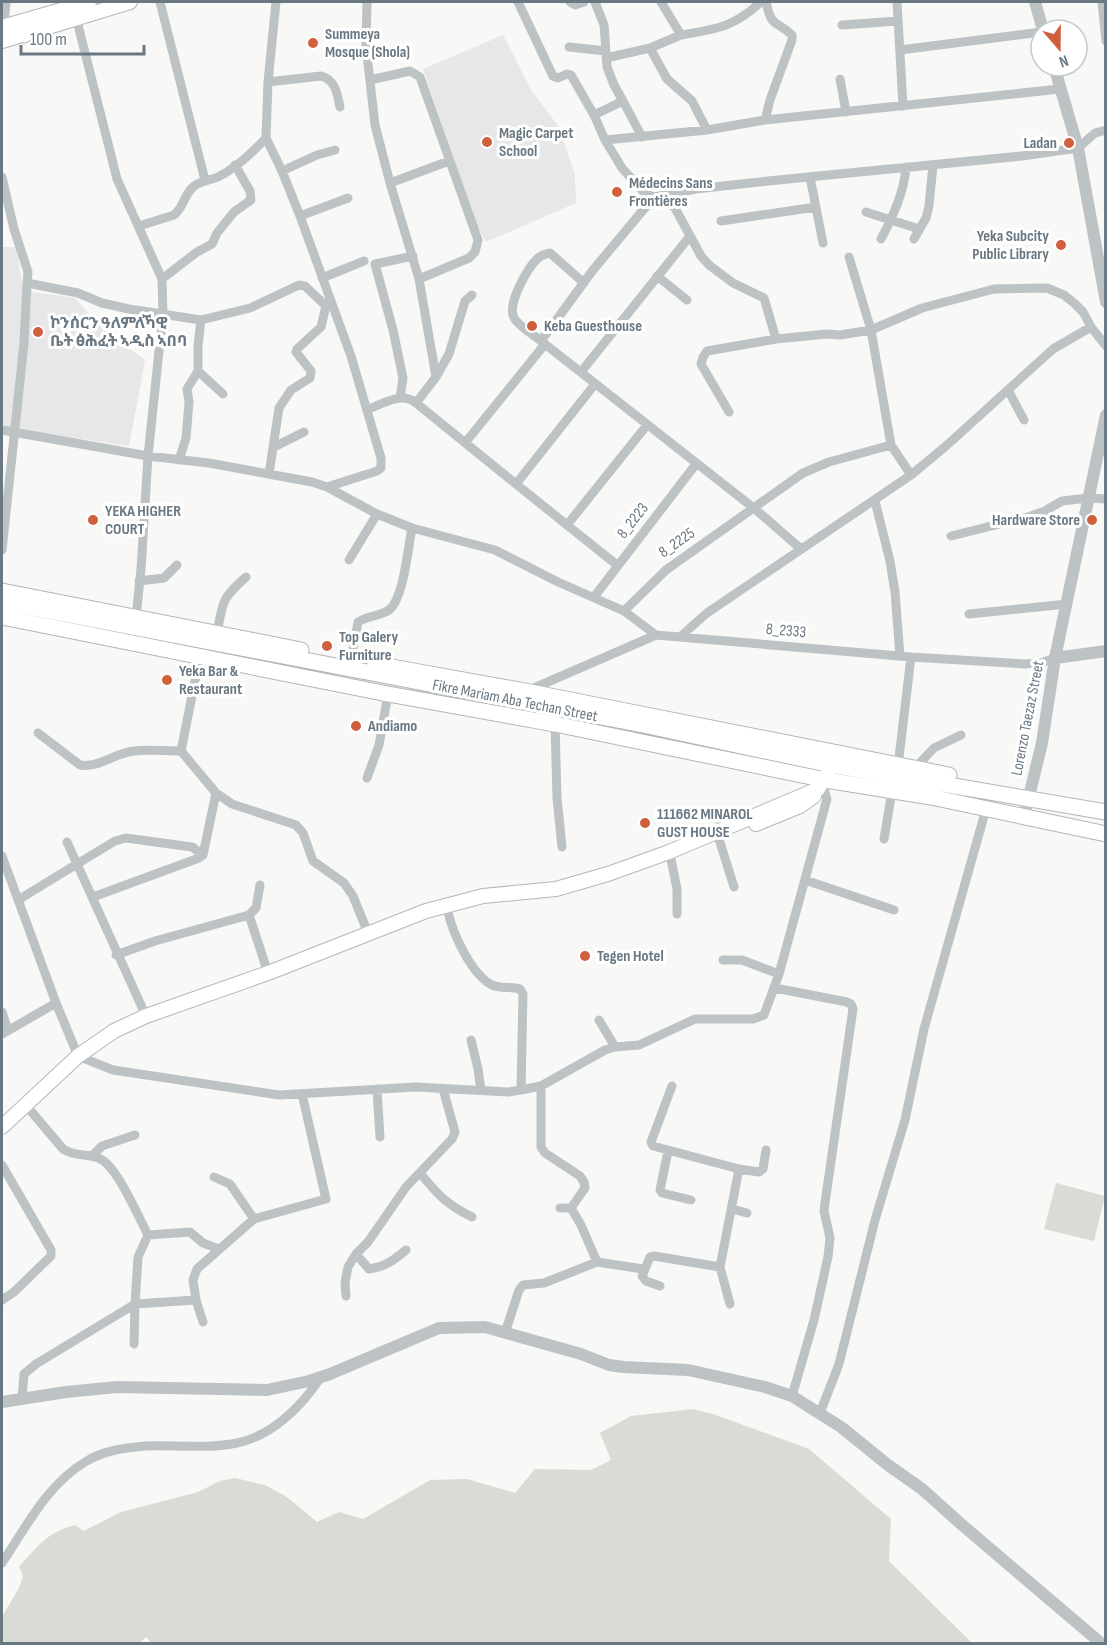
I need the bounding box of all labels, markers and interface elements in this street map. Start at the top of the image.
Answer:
scale bar [21,18,144,56]
north arrow [1029,18,1089,78]
place label: Summeya Mosque (Shola) [325,25,410,62]
text: 100 m [30,29,67,50]
marker: Summeya Mosque (Shola) [306,36,320,50]
text: N [1056,50,1071,71]
place label: Magic Carpet School [499,124,573,161]
place label: Ladan [1023,134,1057,153]
marker: Magic Carpet School [480,135,494,149]
marker: Ladan [1062,136,1076,150]
place label: Médecins Sans Frontières [629,174,713,211]
marker: Médecins Sans Frontières [610,185,624,199]
place label: Yeka Subcity Public Library [972,227,1049,264]
marker: Yeka Subcity Public Library [1054,238,1068,252]
place label: ኮንሰርን ዓለምለኻዊ ቤት ፅሕፈት ኣዲስ ኣበባ [50,314,187,351]
place label: Keba Guesthouse [544,317,642,336]
marker: Keba Guesthouse [525,319,539,333]
marker: ኮንሰርን ዓለምለኻዊ ቤት ፅሕፈት ኣዲስ ኣበባ [31,325,45,339]
street label: 8_2223 [613,499,653,543]
place label: YEKA HIGHER COURT [105,502,181,539]
place label: Hardware Store [992,511,1080,530]
marker: YEKA HIGHER COURT [86,513,100,527]
marker: Hardware Store [1085,513,1099,527]
street label: 8_2225 [655,524,699,562]
street label: 8_2333 [765,620,807,642]
place label: Top Galery Furniture [339,628,398,665]
marker: Top Galery Furniture [320,639,334,653]
street label: Lorenzo Taezaz Street [1008,659,1048,777]
place label: Yeka Bar & Restaurant [179,662,242,699]
marker: Yeka Bar & Restaurant [160,673,174,687]
street label: Fikre Mariam Aba Techan Street [431,676,599,726]
place label: Andiamo [367,717,417,736]
marker: Andiamo [349,719,363,733]
place label: 111662 MINAROL GUST HOUSE [657,805,753,842]
marker: 111662 MINAROL GUST HOUSE [638,816,652,830]
place label: Tegen Hotel [597,947,664,966]
marker: Tegen Hotel [578,949,592,963]

